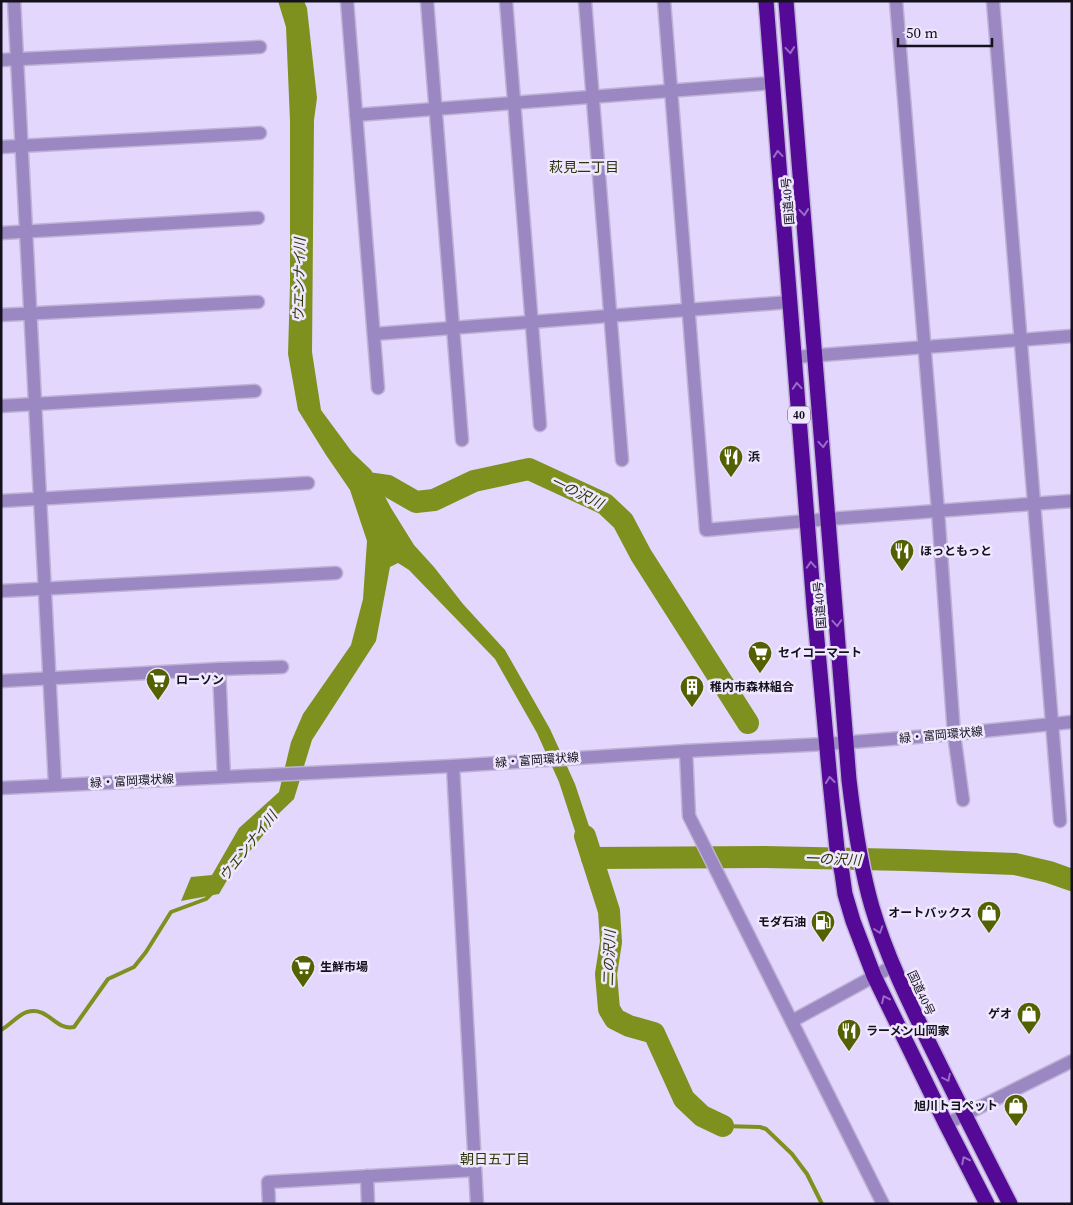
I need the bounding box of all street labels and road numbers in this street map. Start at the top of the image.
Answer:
street label: 国道40号 [778,176,798,226]
road number: 40 [788,406,810,424]
street label: 国道40号 [810,580,830,630]
street label: 緑・富岡環状線 [898,723,984,747]
street label: 緑・富岡環状線 [495,749,579,771]
street label: 緑・富岡環状線 [90,771,174,791]
street label: 国道40号 [904,968,938,1018]

